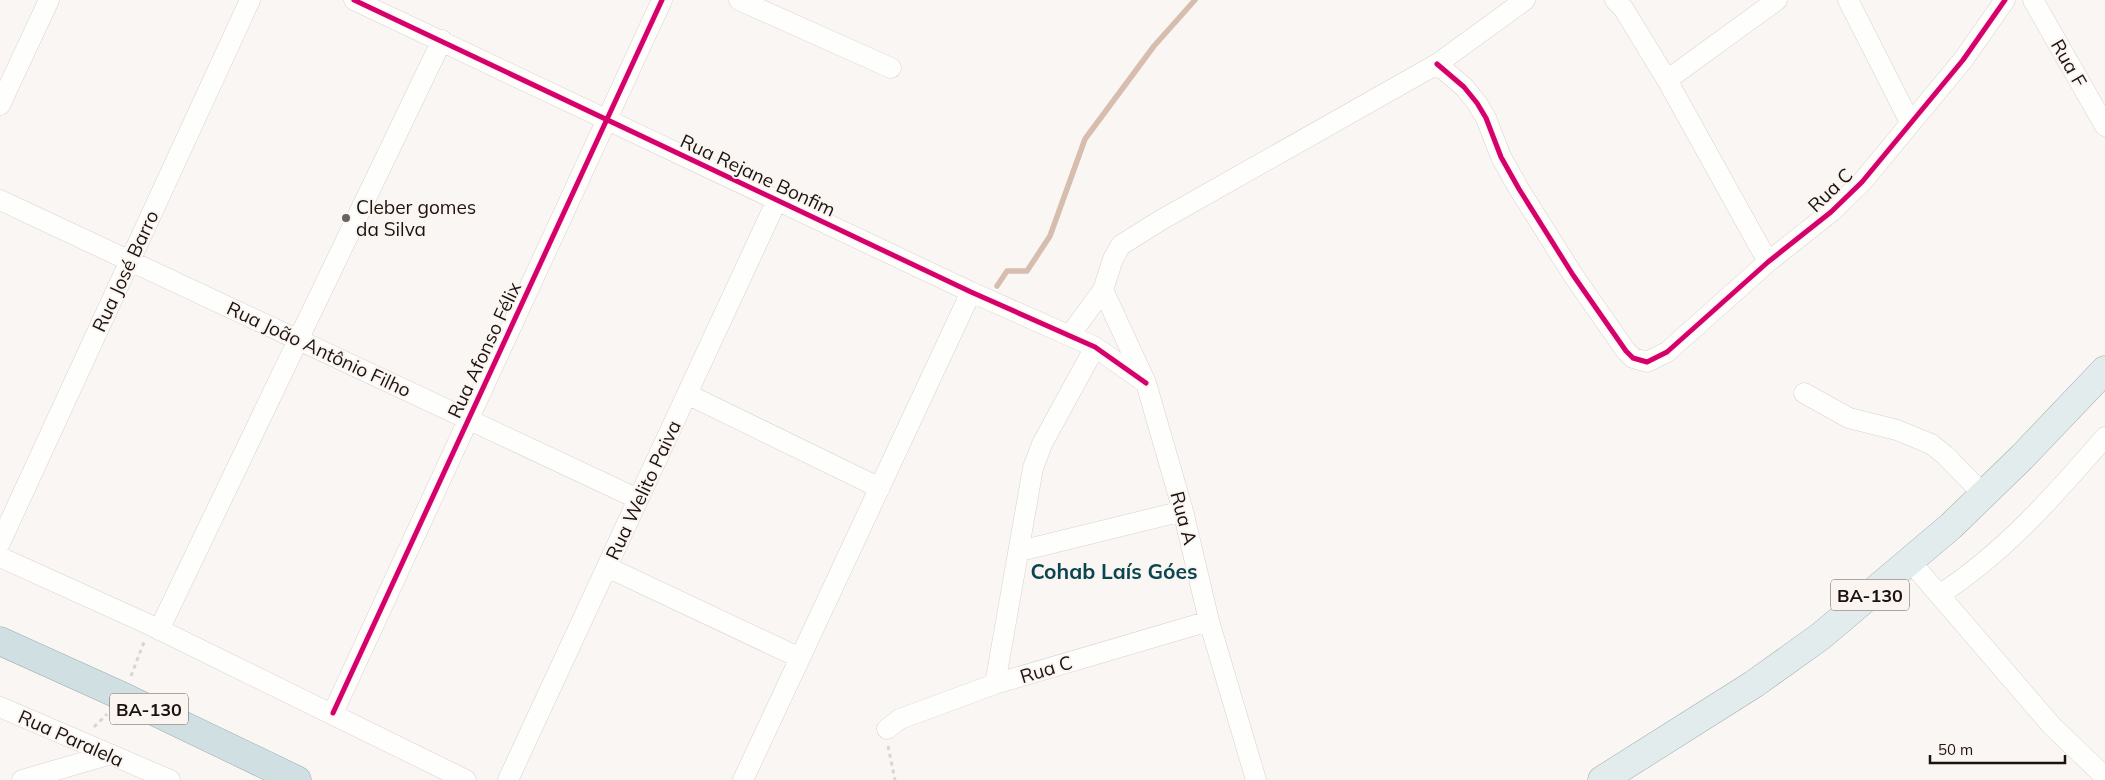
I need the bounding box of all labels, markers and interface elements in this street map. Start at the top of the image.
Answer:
street label: Rua F [2046,35,2092,91]
street label: Rua Rejane Bonfim [677,128,839,222]
street label: Rua C [1802,163,1858,217]
place label: Cleber gomes da Silva [356,195,476,241]
street label: Rua José Barro [86,207,164,335]
marker: Cleber gomes da Silva [340,212,352,224]
street label: Rua Afonso Félix [442,278,526,422]
street label: Rua João Antônio Filho [223,296,415,402]
street label: Rua Welito Paiva [600,416,686,564]
street label: Rua A [1165,489,1203,547]
district label: Cohab Laís Góes [1030,558,1198,584]
road number: BA-130 [1831,580,1909,610]
street label: Rua C [1017,650,1075,688]
road number: BA-130 [110,694,188,724]
street label: Rua Paralela [15,704,127,772]
scale bar [1930,732,2065,764]
text: 50 m [1938,740,1973,759]

